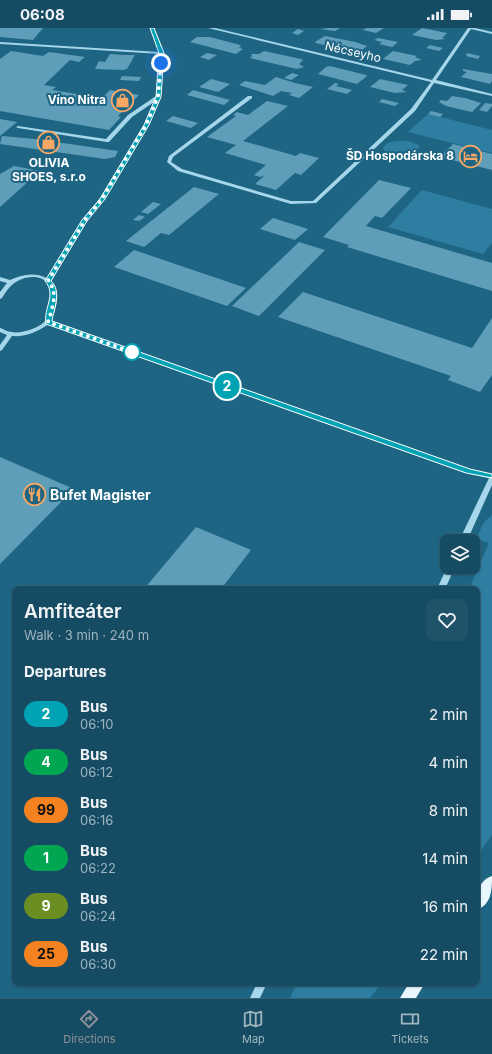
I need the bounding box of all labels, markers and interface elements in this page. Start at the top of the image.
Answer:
text: 06:08 [20,5,65,24]
street label: Nécseyho [324,38,383,65]
your location [151,53,171,73]
shop icon: Víno Nitra [109,87,135,113]
place label: Víno Nitra [48,92,106,107]
shop icon: OLIVIA SHOES, s.r.o [36,129,62,155]
hotel icon: ŠD Hospodárska 8 [457,143,483,169]
place label: ŠD Hospodárska 8 [346,148,454,163]
place label: OLIVIA SHOES, s.r.o [12,155,86,184]
unlabelled marker [123,343,141,361]
line badge: 2 [214,373,240,399]
text: 2 [223,377,231,394]
restaurant icon: Bufet Magister [22,482,48,508]
place label: Bufet Magister [50,486,151,503]
map controls [440,534,480,574]
button: layers [440,534,480,574]
button: heart [426,599,468,641]
text: Amfiteáter [24,600,122,623]
text: Walk · 3 min · 240 m [24,627,149,643]
text: Departures [24,662,106,681]
text: Bus [80,697,108,716]
text: 2 [42,705,50,722]
text: 2 min [429,705,468,724]
text: 06:10 [80,716,114,732]
text: Bus [80,745,108,764]
text: 4 [41,753,51,770]
text: 4 min [428,753,468,772]
text: 06:12 [80,764,113,780]
text: Bus [80,793,108,812]
text: 99 [37,801,55,818]
text: 8 min [429,801,468,820]
text: 06:16 [80,812,113,828]
text: Bus [80,841,108,860]
text: 1 [43,849,49,866]
text: 14 min [422,849,468,868]
text: 06:22 [80,860,116,876]
text: Bus [80,889,108,908]
text: 9 [41,897,51,914]
text: 16 min [423,897,468,916]
text: 06:24 [80,908,116,924]
text: Bus [80,937,108,956]
text: 25 [37,945,55,962]
text: 22 min [420,945,468,964]
text: 06:30 [80,956,116,972]
tab: Directions [63,1008,116,1046]
tab: Map [242,1008,265,1046]
tab: Tickets [391,1008,429,1046]

